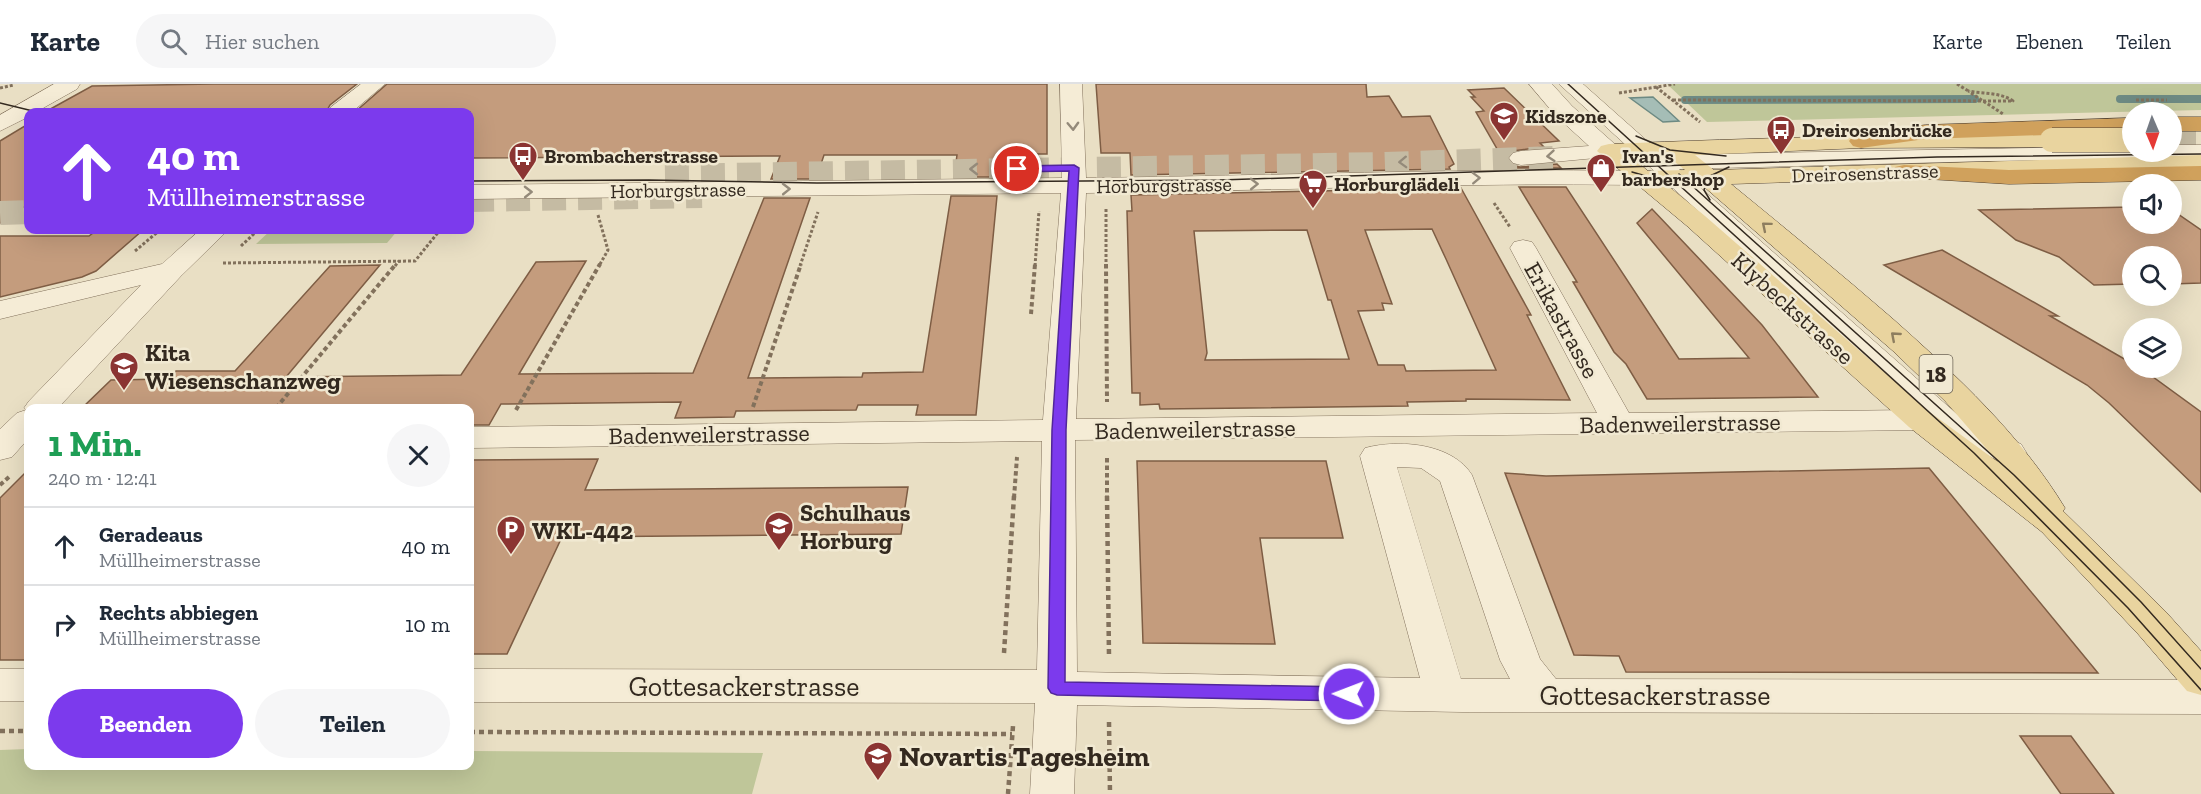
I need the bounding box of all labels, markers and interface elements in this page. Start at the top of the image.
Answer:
search box [136,14,556,68]
text: Karte [30,25,100,58]
icon: search [157,25,190,58]
text: Hier suchen [205,28,319,55]
text: Karte [1933,29,1983,54]
text: Ebenen [2016,29,2083,54]
text: Teilen [2116,29,2171,54]
school or university icon: Kidszone [1488,100,1520,142]
north arrow [2122,102,2182,162]
map controls [2122,102,2182,378]
place label: Kidszone [1525,104,1607,128]
bus stop icon: Dreirosenbrücke [1765,114,1797,156]
place label: Dreirosenbrücke [1802,118,1952,142]
one-way arrow [1066,122,1079,131]
text: 40 m [147,130,240,181]
icon: ahead [48,132,126,210]
bus stop icon: Brombacherstrasse [507,140,539,182]
pin [991,143,1042,194]
place label: Brombacherstrasse [544,144,718,168]
place label: Ivan's barbershop [1621,144,1724,191]
one-way arrow [1546,149,1556,162]
icon: arrive [1000,152,1033,185]
shop icon: Ivan's barbershop [1585,152,1617,194]
one-way arrow [1398,156,1407,168]
street label: Dreirosenstrasse [1791,158,1939,188]
one-way arrow [969,163,978,175]
supermarket icon: Horburglädeli [1297,168,1329,210]
street label: Horburgstrasse [1096,172,1232,198]
place label: Horburglädeli [1334,172,1460,196]
one-way arrow [1472,172,1481,184]
button: sound [2122,174,2182,234]
street label: Horburgstrasse [610,177,746,203]
one-way arrow [1249,178,1258,190]
text: Müllheimerstrasse [147,181,365,213]
one-way arrow [781,183,790,195]
one-way arrow [523,186,532,198]
one-way arrow [1763,222,1773,233]
street label: Klybeckstrasse [1726,245,1860,371]
button: search [2122,246,2182,306]
street label: Erikastrasse [1518,257,1606,383]
button: layers [2122,318,2182,378]
one-way arrow [1891,332,1902,343]
place label: Kita Wiesenschanzweg [145,338,341,395]
school or university icon: Kita Wiesenschanzweg [108,350,140,392]
road number: 18 [1920,355,1952,393]
street label: Badenweilerstrasse [1579,407,1781,439]
street label: Badenweilerstrasse [1094,413,1296,445]
street label: Badenweilerstrasse [608,418,810,450]
text: 1 Min. [48,422,142,465]
button: close [387,424,450,487]
text: 240 m · 12:41 [48,466,157,490]
place label: Schulhaus Horburg [800,498,911,555]
school or university icon: Schulhaus Horburg [763,510,795,552]
parking icon: WKL-442 [495,514,527,556]
place label: WKL-442 [532,516,633,545]
text: Geradeaus [99,521,203,548]
icon: ahead [48,530,81,563]
text: 40 m [401,533,450,560]
text: Müllheimerstrasse [99,548,261,572]
text: Rechts abbiegen [99,599,258,626]
icon: right [48,608,81,641]
text: 10 m [405,611,450,638]
text: Müllheimerstrasse [99,626,261,650]
position arrow [1317,662,1381,726]
street label: Gottesackerstrasse [628,670,860,703]
street label: Gottesackerstrasse [1539,679,1771,712]
button: Beenden [48,689,243,758]
button: Teilen [255,689,450,758]
school or university icon: Novartis Tagesheim [862,740,894,782]
place label: Novartis Tagesheim [899,740,1150,773]

